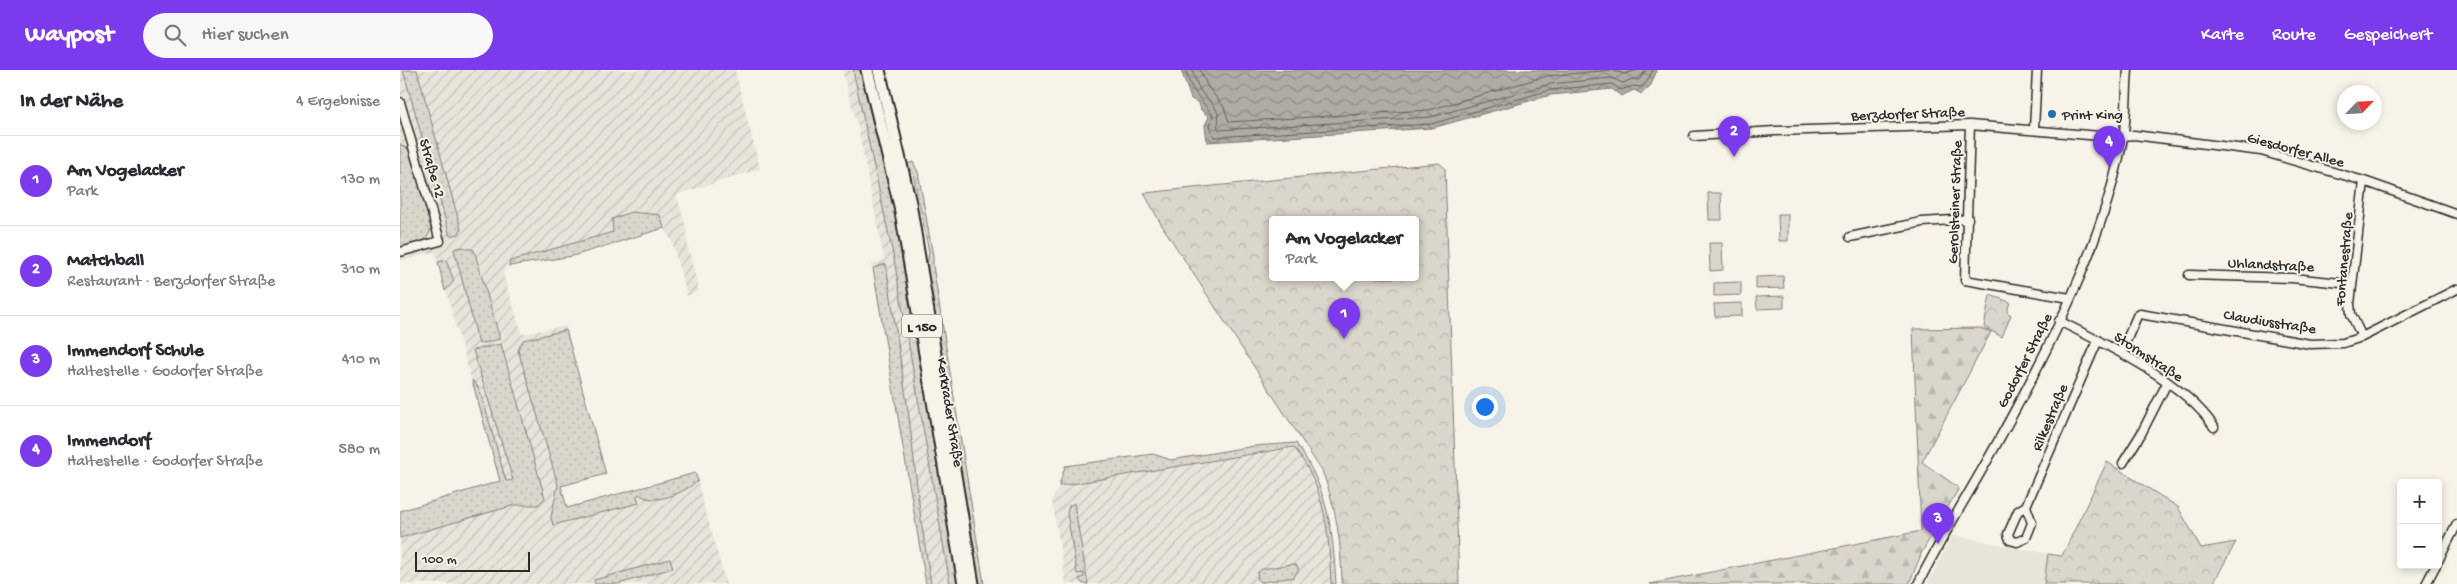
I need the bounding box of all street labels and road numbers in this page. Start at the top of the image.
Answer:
street label: Berzdorfer Straße [1850,104,1966,126]
street label: Giesdorfer Allee [2245,129,2346,173]
street label: Straße 12 [414,137,448,200]
street label: Gerolsteiner Straße [1945,140,1967,264]
street label: Fontanestraße [2332,211,2358,308]
street label: Uhlandstraße [2227,255,2315,277]
street label: Claudiusstraße [2222,307,2318,339]
street label: Godorfer Straße [1994,310,2058,411]
road number: L 150 [902,315,942,338]
street label: Stormstraße [2110,329,2186,387]
street label: Kerkrader Straße [931,356,967,469]
street label: Rilkestraße [2029,381,2073,454]

